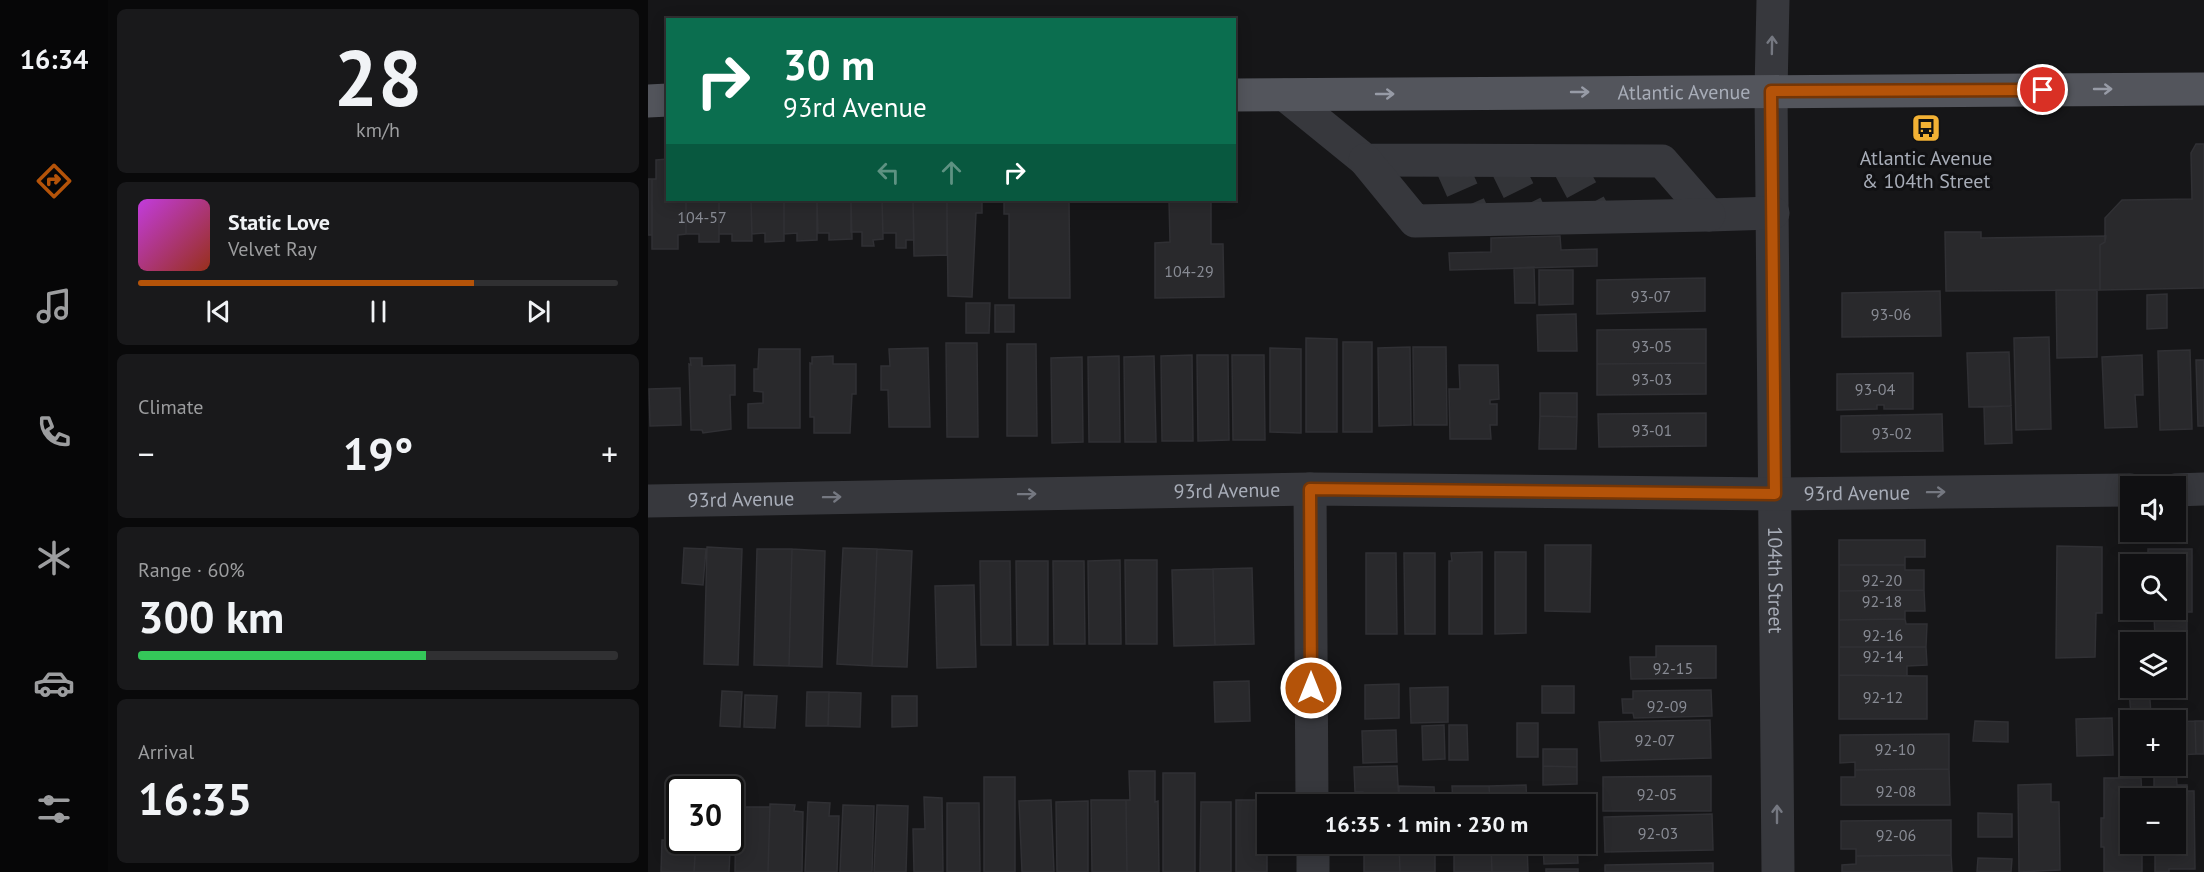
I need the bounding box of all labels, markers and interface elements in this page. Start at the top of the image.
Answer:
text: 28 [334,27,422,128]
one-way arrow [1766,36,1778,56]
text: 30 m [783,37,875,92]
text: 16:34 [20,42,88,76]
icon: right [684,42,762,120]
pin [2017,64,2068,115]
icon: arrive [2026,73,2059,106]
street label: Atlantic Avenue [1618,79,1750,106]
one-way arrow [2092,83,2112,95]
one-way arrow [1569,86,1589,98]
one-way arrow [1374,88,1394,100]
text: 93rd Avenue [783,90,927,124]
bus stop icon: Atlantic Avenue & 104th Street [1910,112,1942,144]
text: km/h [356,117,400,143]
place label: Atlantic Avenue & 104th Street [1860,145,1992,194]
icon: left [872,156,905,189]
icon: ahead [935,156,968,189]
icon: right [998,156,1031,189]
icon: directions [33,160,75,202]
house number: 104-57 [677,207,727,227]
text: Static Love [228,208,330,236]
text: Velvet Ray [228,236,317,262]
house number: 104-29 [1164,261,1214,281]
icon: music [33,285,75,327]
house number: 93-07 [1631,286,1671,306]
icon: previous [202,295,235,328]
icon: pause [362,295,395,328]
icon: next [522,295,555,328]
house number: 93-06 [1871,304,1911,324]
house number: 93-05 [1632,336,1672,356]
house number: 93-03 [1632,369,1672,389]
house number: 93-04 [1855,379,1896,399]
text: Climate [138,394,204,420]
icon: phone [33,411,75,453]
house number: 93-01 [1632,420,1672,440]
house number: 93-02 [1872,423,1912,443]
text: 19° [343,424,413,482]
text: − [138,432,155,475]
text: + [601,432,618,475]
map controls [2120,476,2186,854]
button: sound [2120,476,2186,542]
street label: 93rd Avenue [1173,477,1280,504]
street label: 93rd Avenue [1803,479,1910,507]
street label: 93rd Avenue [687,485,795,513]
one-way arrow [1926,486,1946,498]
one-way arrow [1017,488,1037,500]
one-way arrow [822,492,842,503]
street label: 104th Street [1762,526,1789,634]
icon: climate [33,537,75,579]
button: search [2120,554,2186,620]
text: Range · 60% [138,557,245,583]
house number: 92-20 [1862,570,1903,590]
text: 300 km [138,587,284,645]
house number: 92-18 [1862,591,1902,611]
house number: 92-16 [1863,625,1903,645]
button: layers [2120,632,2186,698]
house number: 92-14 [1863,646,1904,666]
position arrow [1279,656,1343,720]
house number: 92-15 [1653,658,1693,678]
icon: car [33,662,75,704]
house number: 92-12 [1863,687,1903,707]
house number: 92-09 [1647,696,1687,716]
button: + [2120,710,2186,776]
house number: 92-07 [1635,730,1675,750]
text: Arrival [138,739,194,765]
house number: 92-10 [1875,739,1916,759]
text: 16:35 [138,769,252,827]
speed limit sign: 30 [666,776,744,854]
house number: 92-08 [1876,781,1916,801]
house number: 92-05 [1637,784,1677,804]
icon: filters [33,788,75,830]
button: − [2120,788,2186,854]
one-way arrow [1771,804,1783,824]
text: 16:35 · 1 min · 230 m [1325,810,1528,838]
house number: 92-03 [1638,823,1678,843]
house number: 92-06 [1876,825,1916,845]

